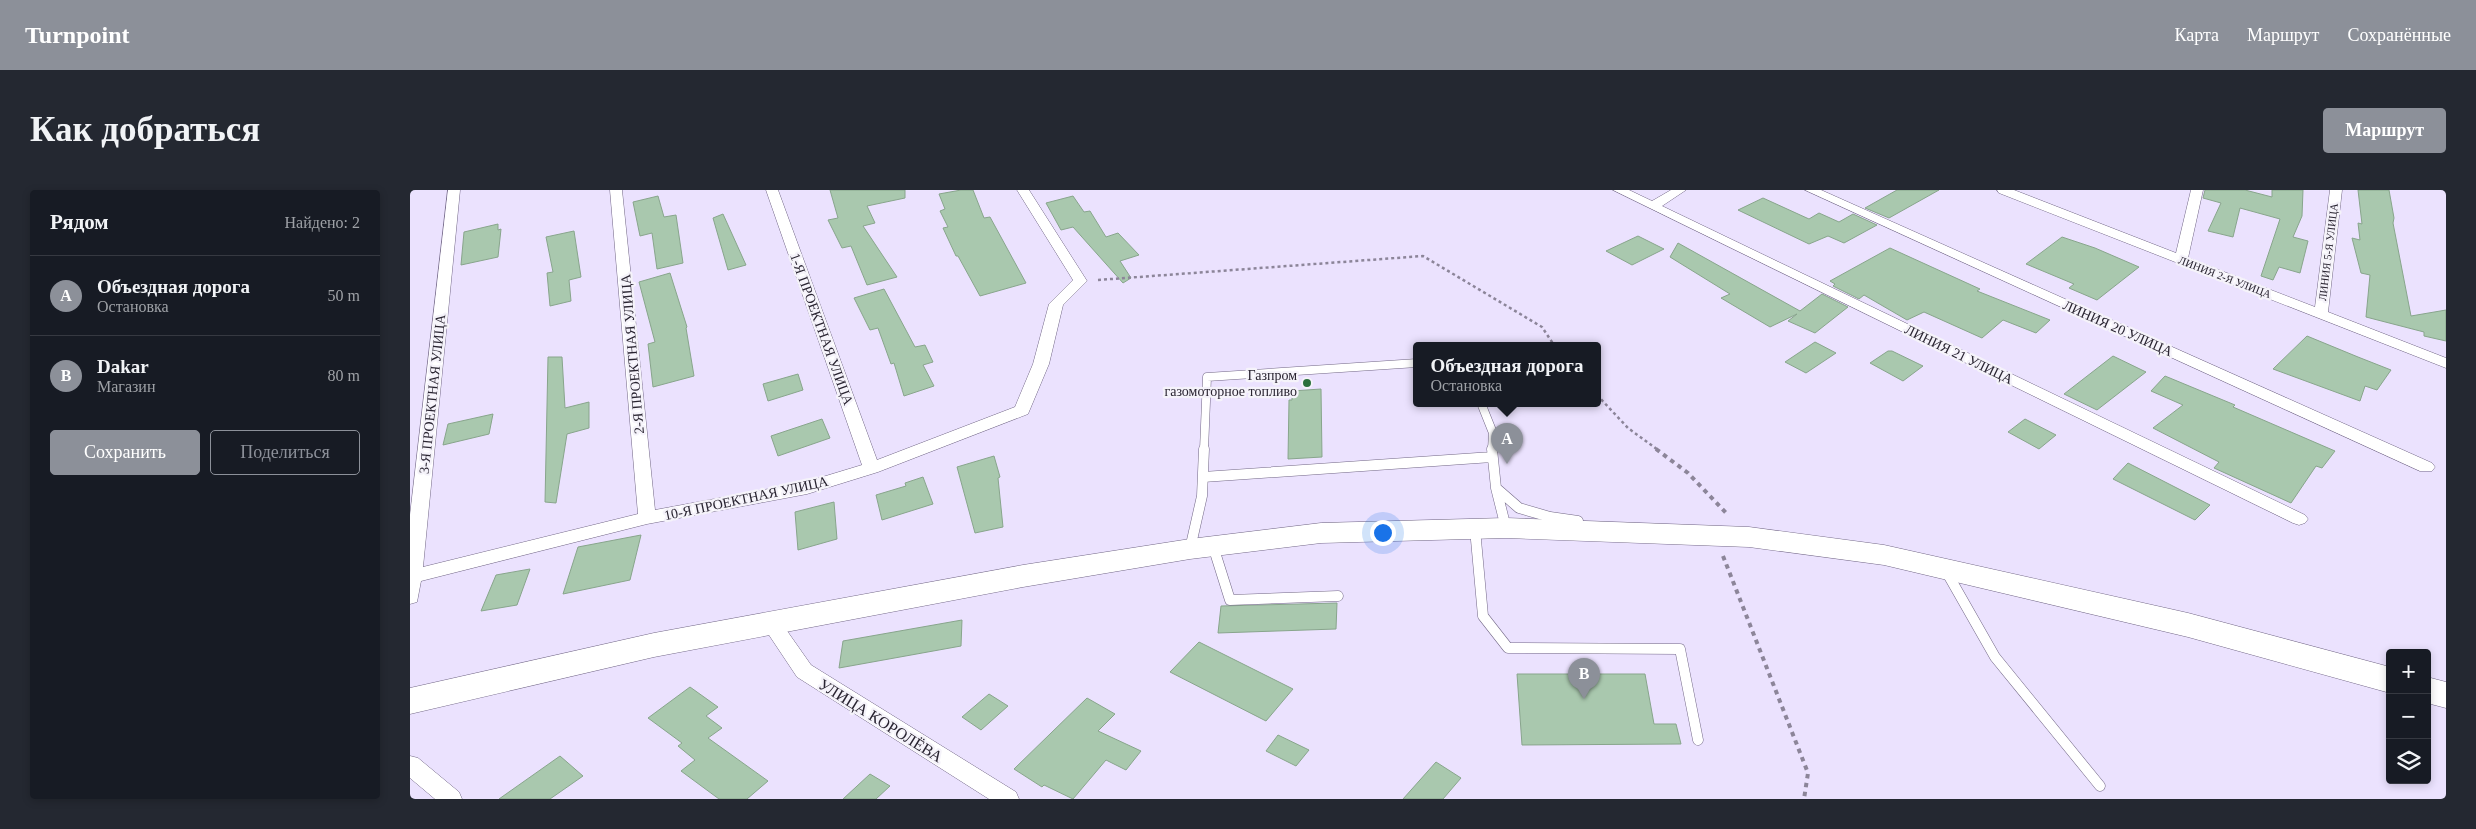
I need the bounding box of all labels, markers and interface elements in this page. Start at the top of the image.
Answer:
text: Turnpoint [25,22,130,48]
text: Карта [2174,25,2219,45]
text: Маршрут [2247,25,2319,45]
text: Сохранённые [2347,25,2451,45]
button: Маршрут [2323,108,2446,153]
text: Как добраться [30,110,260,149]
street label: ЛИНИЯ 5-Я УЛИЦА [2316,202,2340,302]
text: Рядом [50,210,109,234]
text: Найдено: 2 [285,214,360,231]
street label: 1-Я ПРОЕКТНАЯ УЛИЦА [787,251,856,408]
street label: ЛИНИЯ 2-Я УЛИЦА [2177,254,2273,300]
street label: 2-Я ПРОЕКТНАЯ УЛИЦА [618,273,647,434]
text: Объездная дорога [97,276,250,297]
text: A [60,287,72,304]
text: 50 m [328,287,360,304]
text: Остановка [97,298,169,315]
street label: ЛИНИЯ 20 УЛИЦА [2061,298,2176,360]
street label: 3-Я ПРОЕКТНАЯ УЛИЦА [417,313,448,475]
street label: ЛИНИЯ 21 УЛИЦА [1902,322,2016,388]
popup [1413,342,1601,407]
text: Объездная дорога [1430,355,1584,376]
text: Dakar [97,356,149,377]
text: B [61,367,71,384]
text: 80 m [328,367,360,384]
place label: Газпром газомоторное топливо [1164,368,1297,399]
marker: Газпром газомоторное топливо [1301,377,1313,389]
text: Остановка [1430,377,1502,394]
text: Магазин [97,378,155,395]
pin: A [1491,423,1523,464]
button: Сохранить [50,430,200,475]
button: Поделиться [210,430,360,475]
street label: 10-Я ПРОЕКТНАЯ УЛИЦА [663,474,830,523]
your location [1370,520,1396,546]
map controls [2386,649,2431,784]
button: + [2386,649,2431,694]
pin: B [1568,658,1600,699]
street label: УЛИЦА КОРОЛЁВА [815,675,946,766]
button: − [2386,694,2431,739]
button: layers [2386,739,2431,784]

